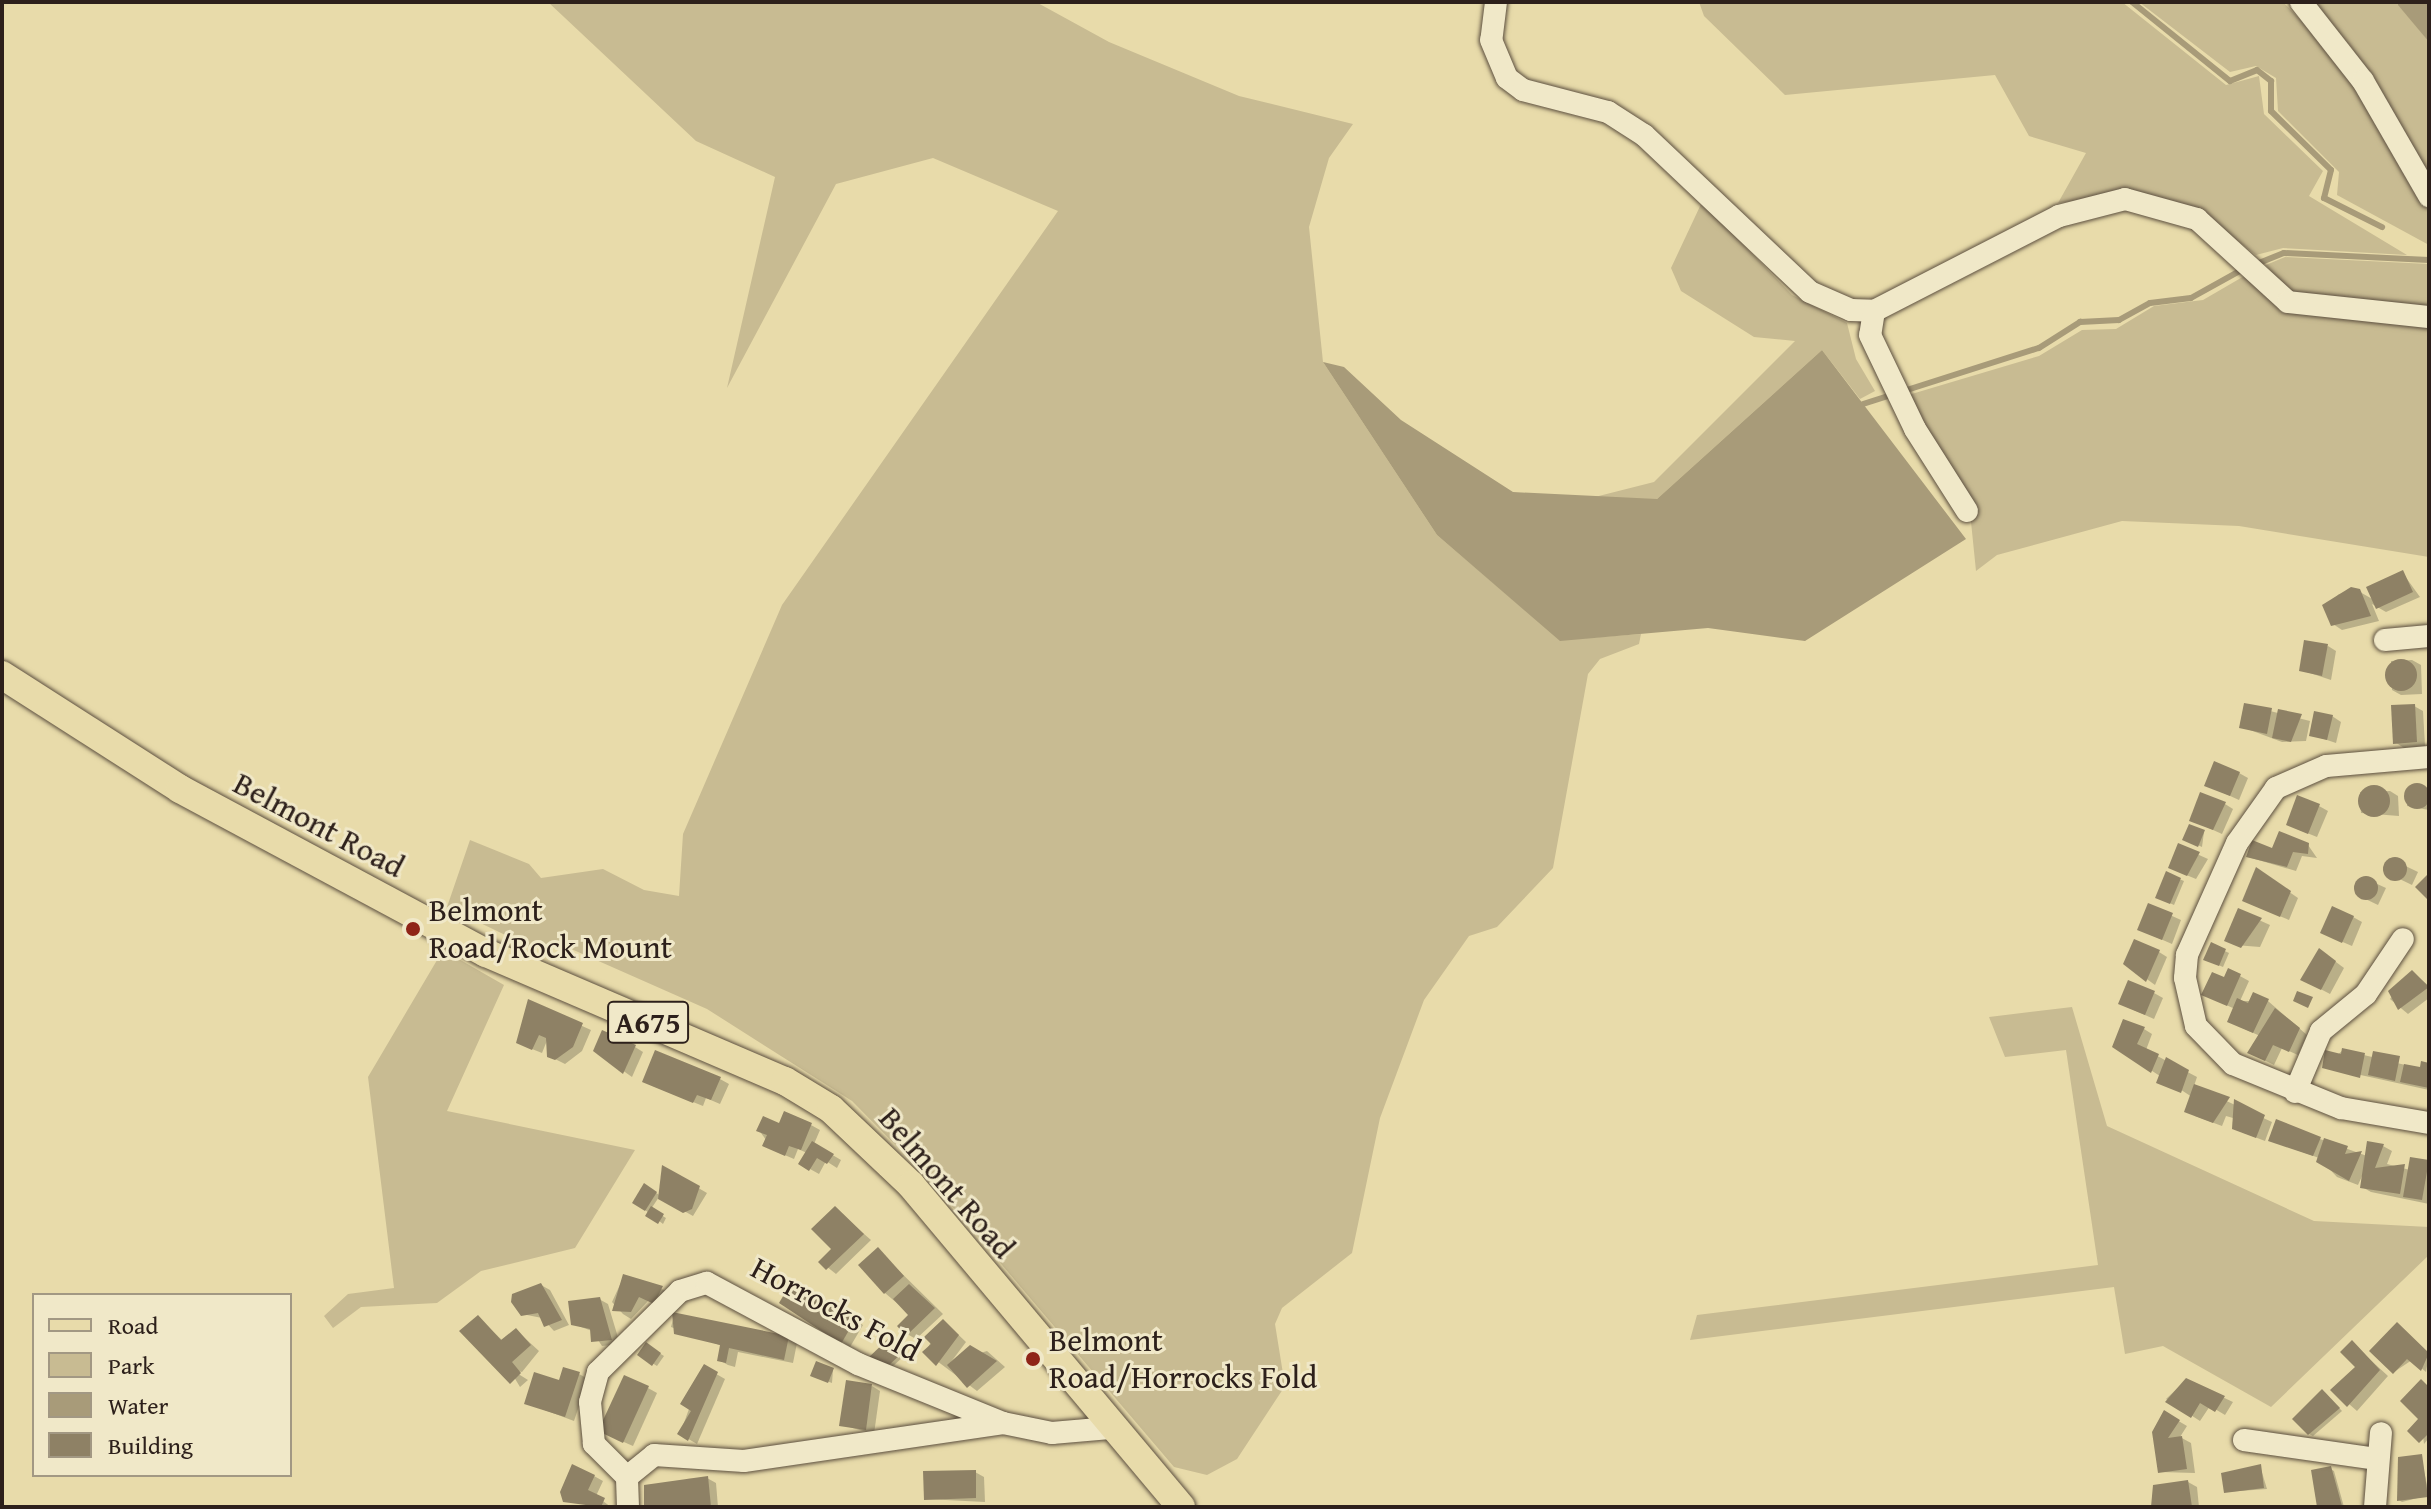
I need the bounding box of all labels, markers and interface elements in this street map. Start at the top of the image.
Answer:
street label: Belmont Road [227,764,411,886]
place label: Belmont Road/Rock Mount [429,892,672,967]
marker: Belmont Road/Rock Mount [404,920,422,938]
road number: A675 [606,996,690,1048]
street label: Belmont Road [871,1100,1023,1266]
street label: Horrocks Fold [745,1248,927,1370]
legend [32,1293,292,1477]
text: Road [108,1308,158,1343]
place label: Belmont Road/Horrocks Fold [1049,1322,1317,1397]
text: Park [108,1348,154,1383]
marker: Belmont Road/Horrocks Fold [1024,1350,1042,1368]
text: Water [108,1388,168,1423]
text: Building [108,1428,193,1463]

